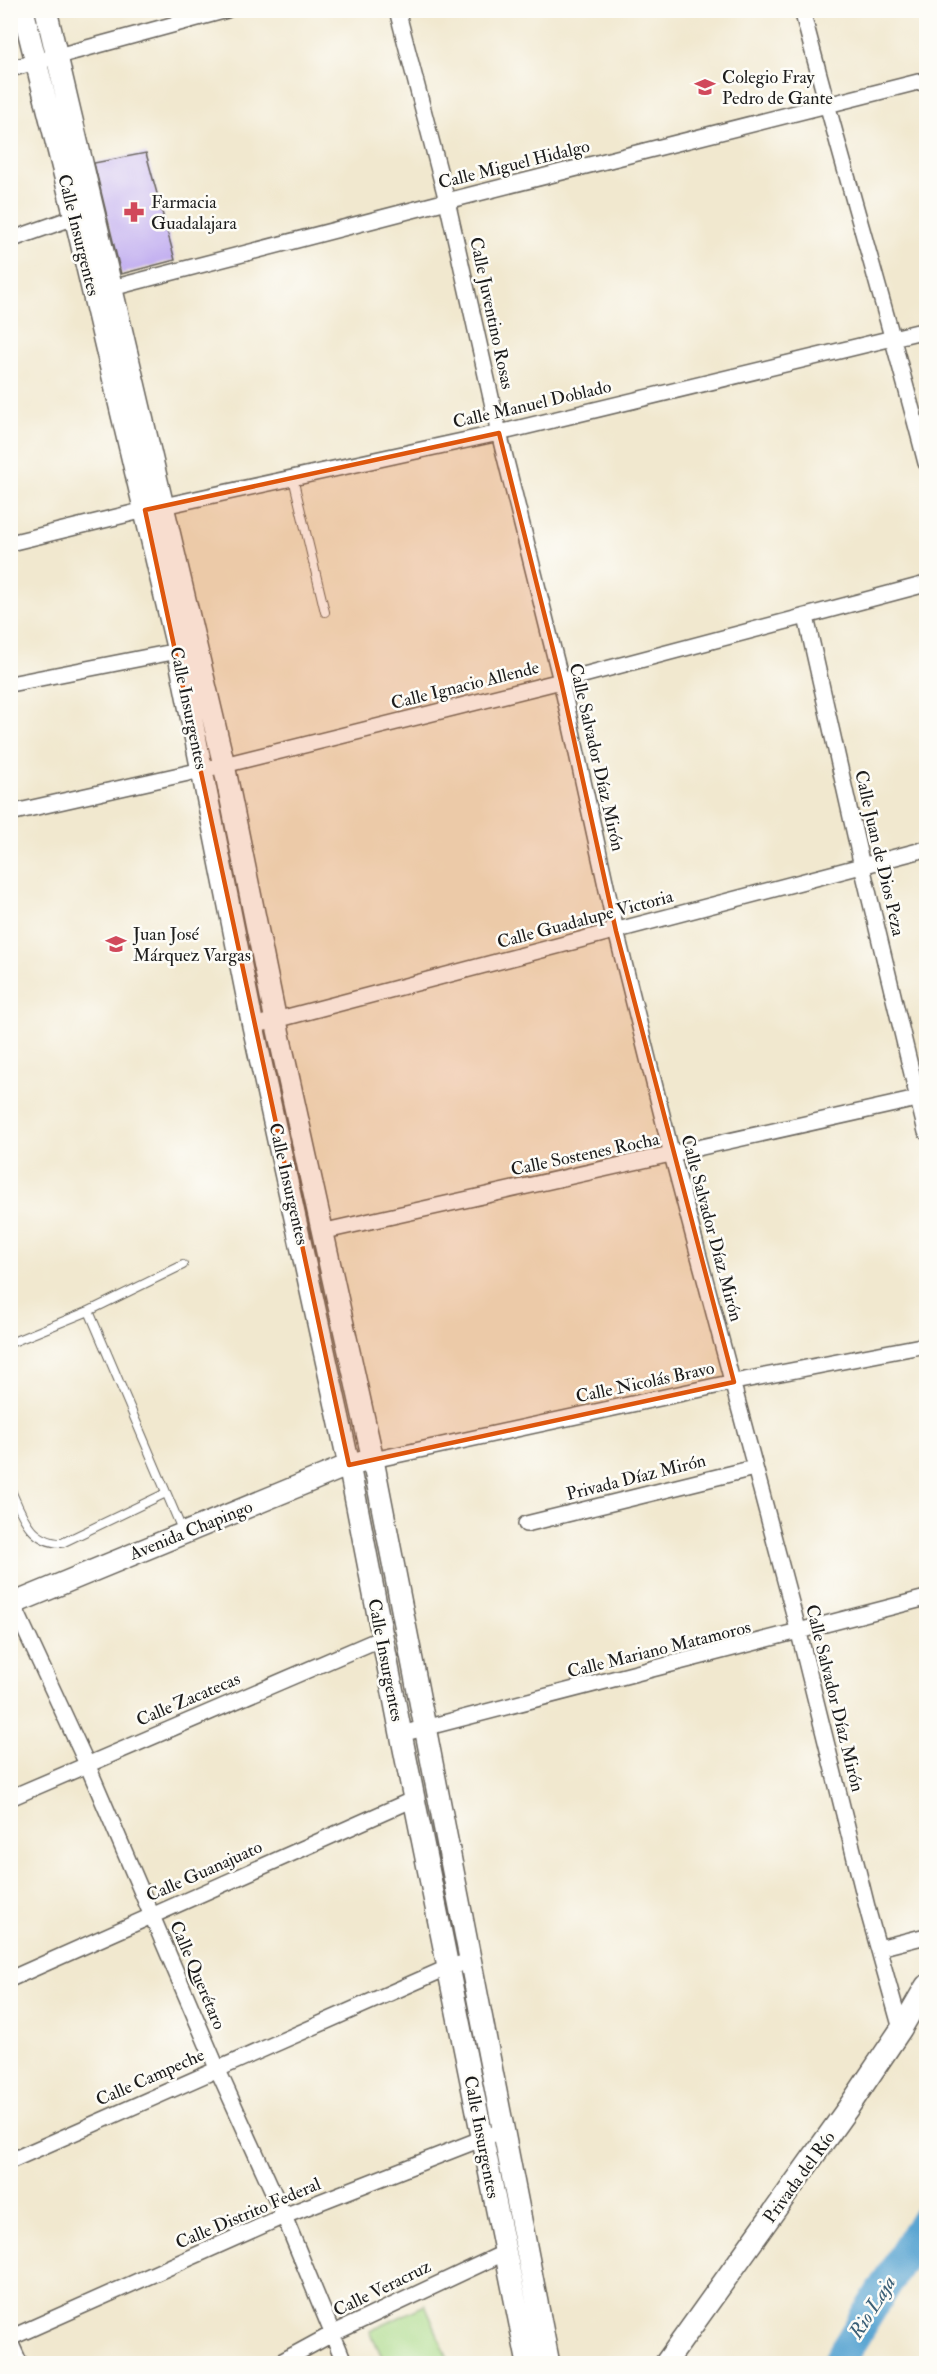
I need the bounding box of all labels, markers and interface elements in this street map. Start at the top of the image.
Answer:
place label: Colegio Fray Pedro de Gante [722,66,833,110]
school or university icon: Colegio Fray Pedro de Gante [693,75,717,99]
street label: Calle Miguel Hidalgo [436,134,593,194]
street label: Calle Insurgentes [52,172,105,298]
place label: Farmacia Guadalajara [151,191,237,235]
pharmacy icon: Farmacia Guadalajara [122,200,146,224]
street label: Calle Juventino Rosas [464,235,519,391]
street label: Calle Manuel Doblado [451,375,614,434]
street label: Calle Insurgentes [164,645,213,771]
street label: Calle Ignacio Allende [389,656,542,715]
street label: Calle Salvador Díaz Mirón [564,661,629,853]
street label: Calle Juan de Dios Peza [849,768,910,939]
street label: Calle Guadalupe Victoria [495,885,676,954]
place label: Juan José Márquez Vargas [132,923,251,967]
school or university icon: Juan José Márquez Vargas [104,932,128,956]
street label: Calle Insurgentes [263,1121,314,1247]
street label: Calle Sostenes Rocha [509,1127,662,1181]
street label: Calle Salvador Díaz Mirón [676,1132,747,1324]
street label: Calle Nicolás Bravo [574,1356,717,1408]
street label: Privada Díaz Mirón [564,1449,708,1506]
street label: Avenida Chapingo [125,1495,256,1566]
street label: Calle Insurgentes [362,1597,409,1724]
street label: Calle Salvador Díaz Mirón [800,1602,869,1794]
street label: Calle Mariano Matamoros [565,1616,753,1683]
street label: Calle Zacatecas [133,1667,244,1732]
street label: Calle Guanajuato [143,1835,266,1907]
street label: Calle Querétaro [164,1917,231,2033]
street label: Calle Campeche [92,2043,208,2112]
street label: Calle Insurgentes [458,2074,505,2201]
street label: Privada del Río [758,2127,841,2228]
street label: Calle Distrito Federal [172,2172,325,2254]
street label: Calle Veracruz [330,2255,435,2322]
water label: Rio Laja [843,2271,901,2344]

